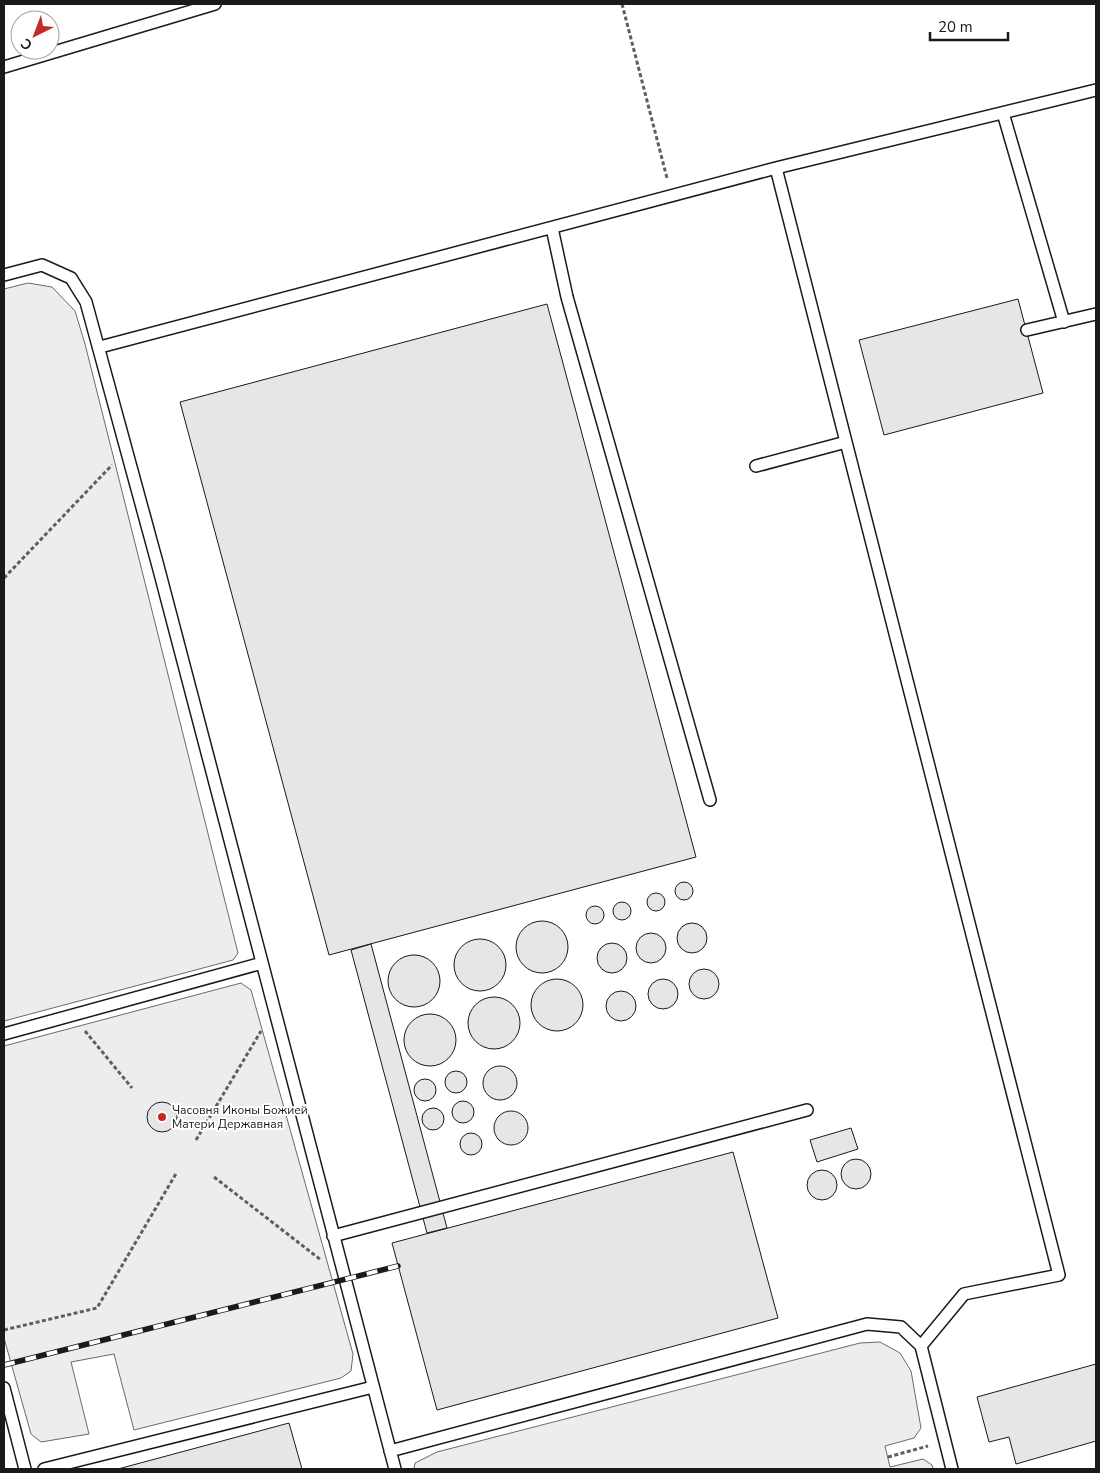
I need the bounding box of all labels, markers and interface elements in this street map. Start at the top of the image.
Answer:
north arrow [10,10,60,60]
scale bar [930,10,1008,42]
text: 20 m [938,17,973,37]
text: С [16,34,37,55]
place label: Часовня Иконы Божией Матери Державная [172,1102,308,1132]
marker: Часовня Иконы Божией Матери Державная [156,1111,168,1123]

